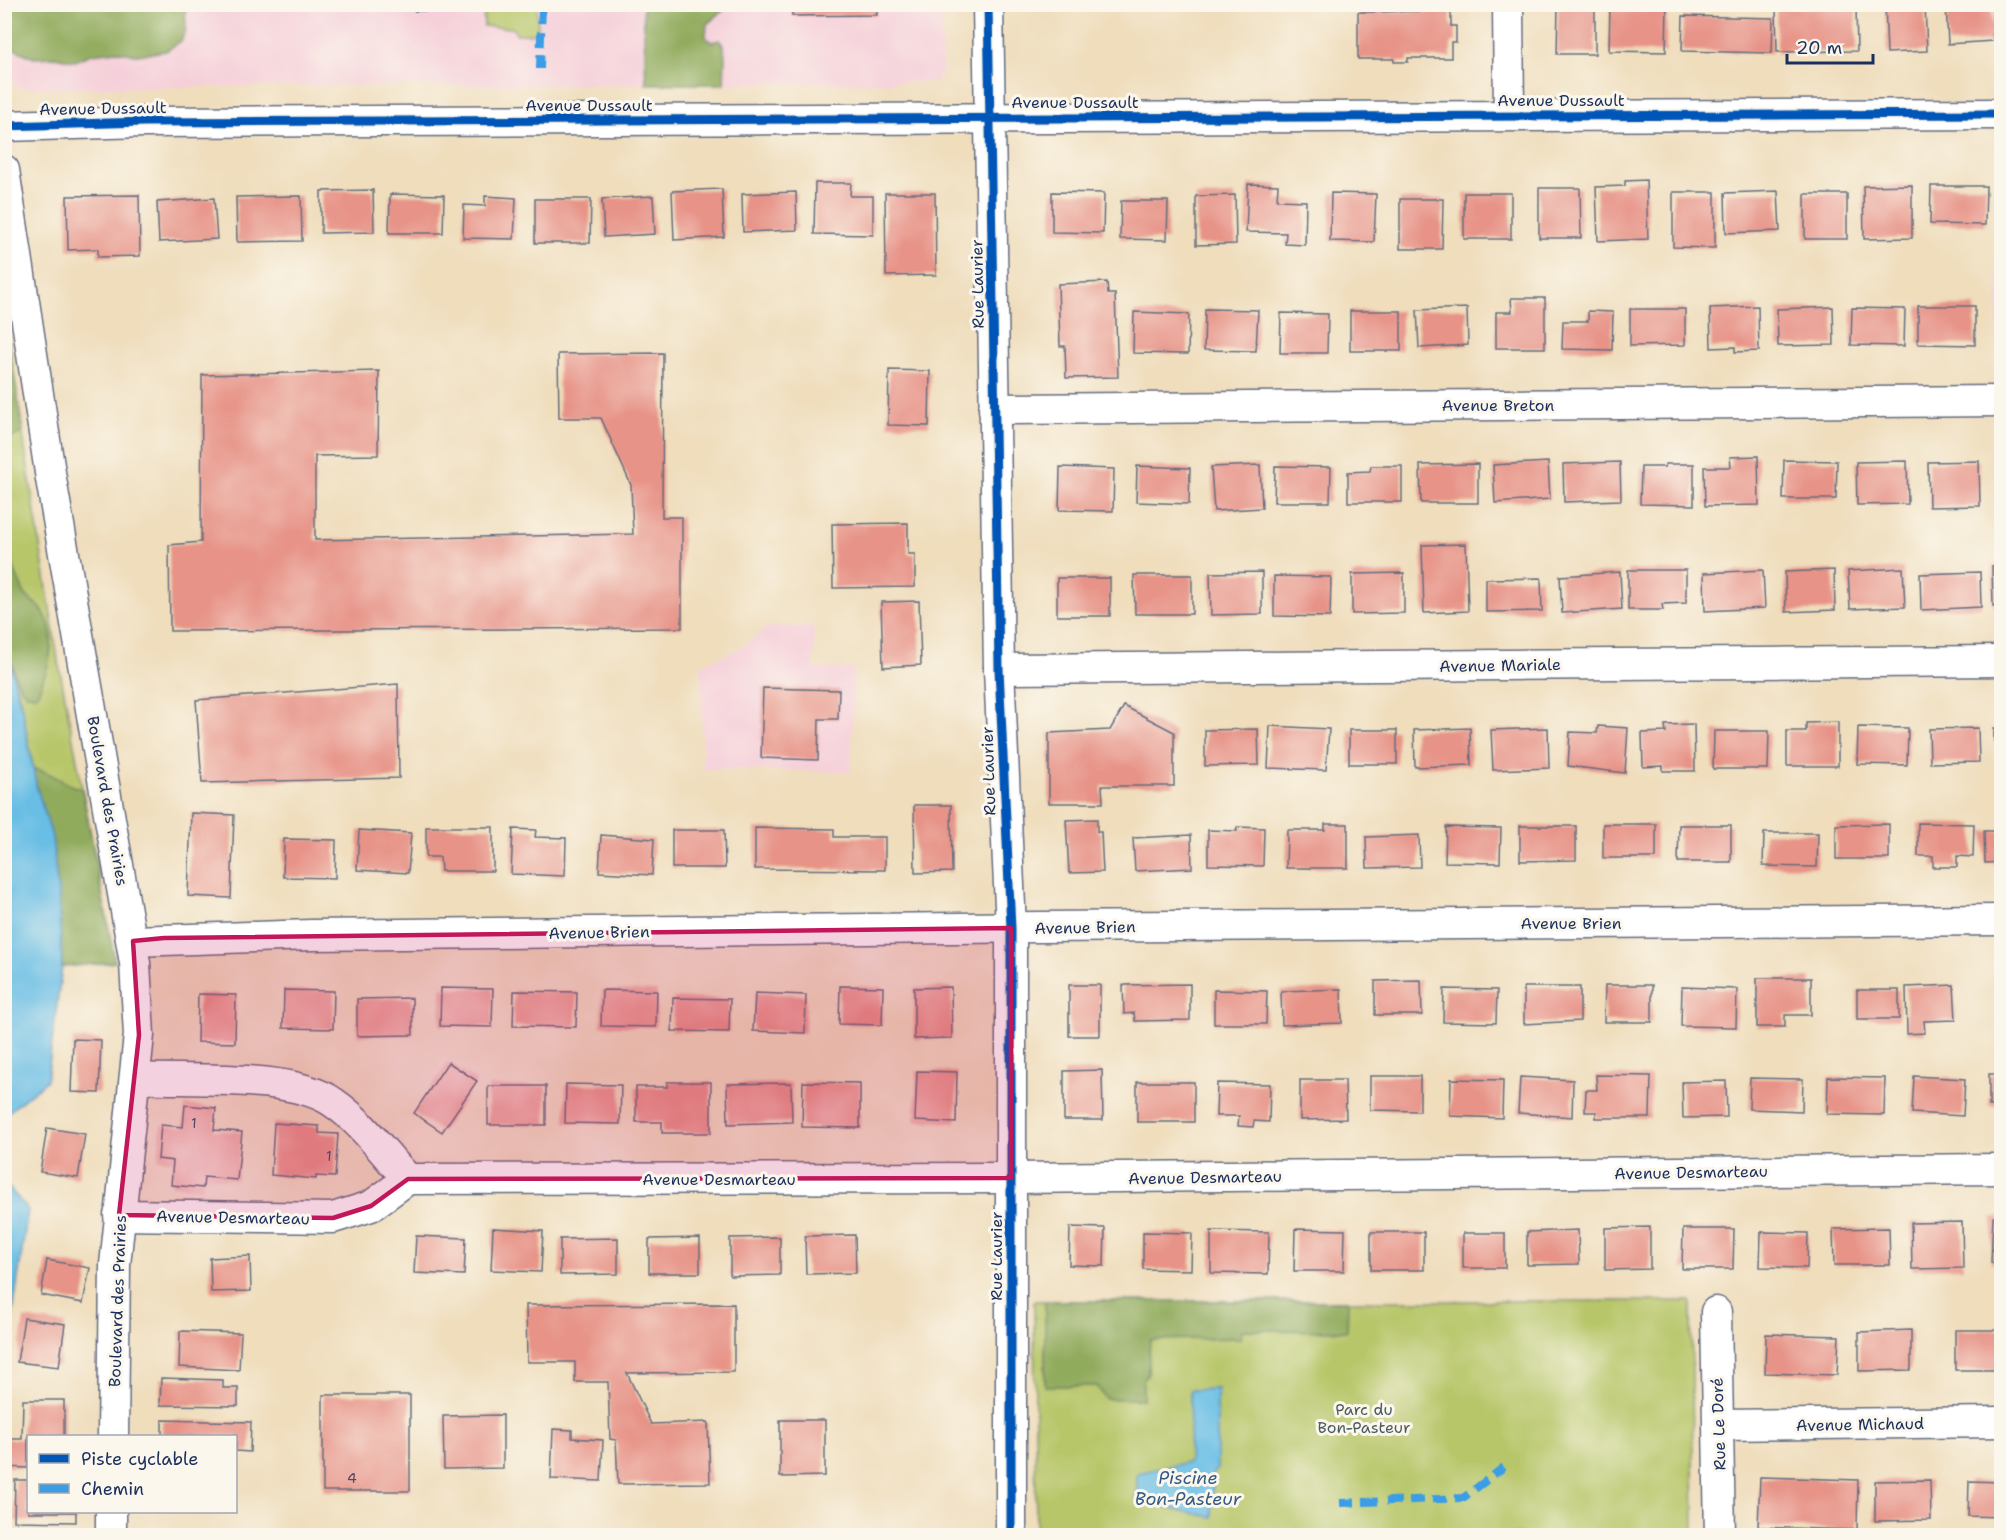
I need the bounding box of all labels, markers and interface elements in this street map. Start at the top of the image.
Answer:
scale bar [1787,27,1872,65]
text: 20 m [1796,36,1842,60]
street label: Avenue Dussault [1497,90,1625,111]
street label: Avenue Dussault [1011,92,1139,113]
street label: Avenue Dussault [525,95,653,116]
street label: Avenue Dussault [39,97,167,120]
street label: Rue Laurier [966,239,989,329]
street label: Avenue Breton [1442,395,1555,416]
street label: Avenue Mariale [1439,654,1561,677]
street label: Boulevard des Prairies [82,714,133,888]
street label: Rue Laurier [976,726,1001,816]
street label: Avenue Brien [1520,913,1622,934]
street label: Avenue Brien [1034,916,1136,939]
street label: Avenue Brien [548,921,650,944]
house number: 1 [191,1114,197,1132]
house number: 1 [326,1147,332,1165]
street label: Avenue Desmarteau [1614,1161,1768,1184]
street label: Avenue Desmarteau [1128,1166,1282,1189]
street label: Avenue Desmarteau [642,1169,796,1190]
street label: Avenue Desmarteau [156,1206,310,1229]
street label: Rue Laurier [986,1211,1007,1301]
street label: Boulevard des Prairies [104,1215,131,1387]
street label: Rue Le Doré [1706,1377,1731,1471]
park label: Parc du Bon-Pasteur [1317,1399,1411,1438]
street label: Avenue Michaud [1796,1413,1924,1436]
legend [27,1435,237,1513]
text: Piste cyclable [81,1447,198,1471]
water label: Piscine Bon-Pasteur [1135,1466,1242,1511]
house number: 4 [347,1469,357,1487]
text: Chemin [81,1477,144,1501]

